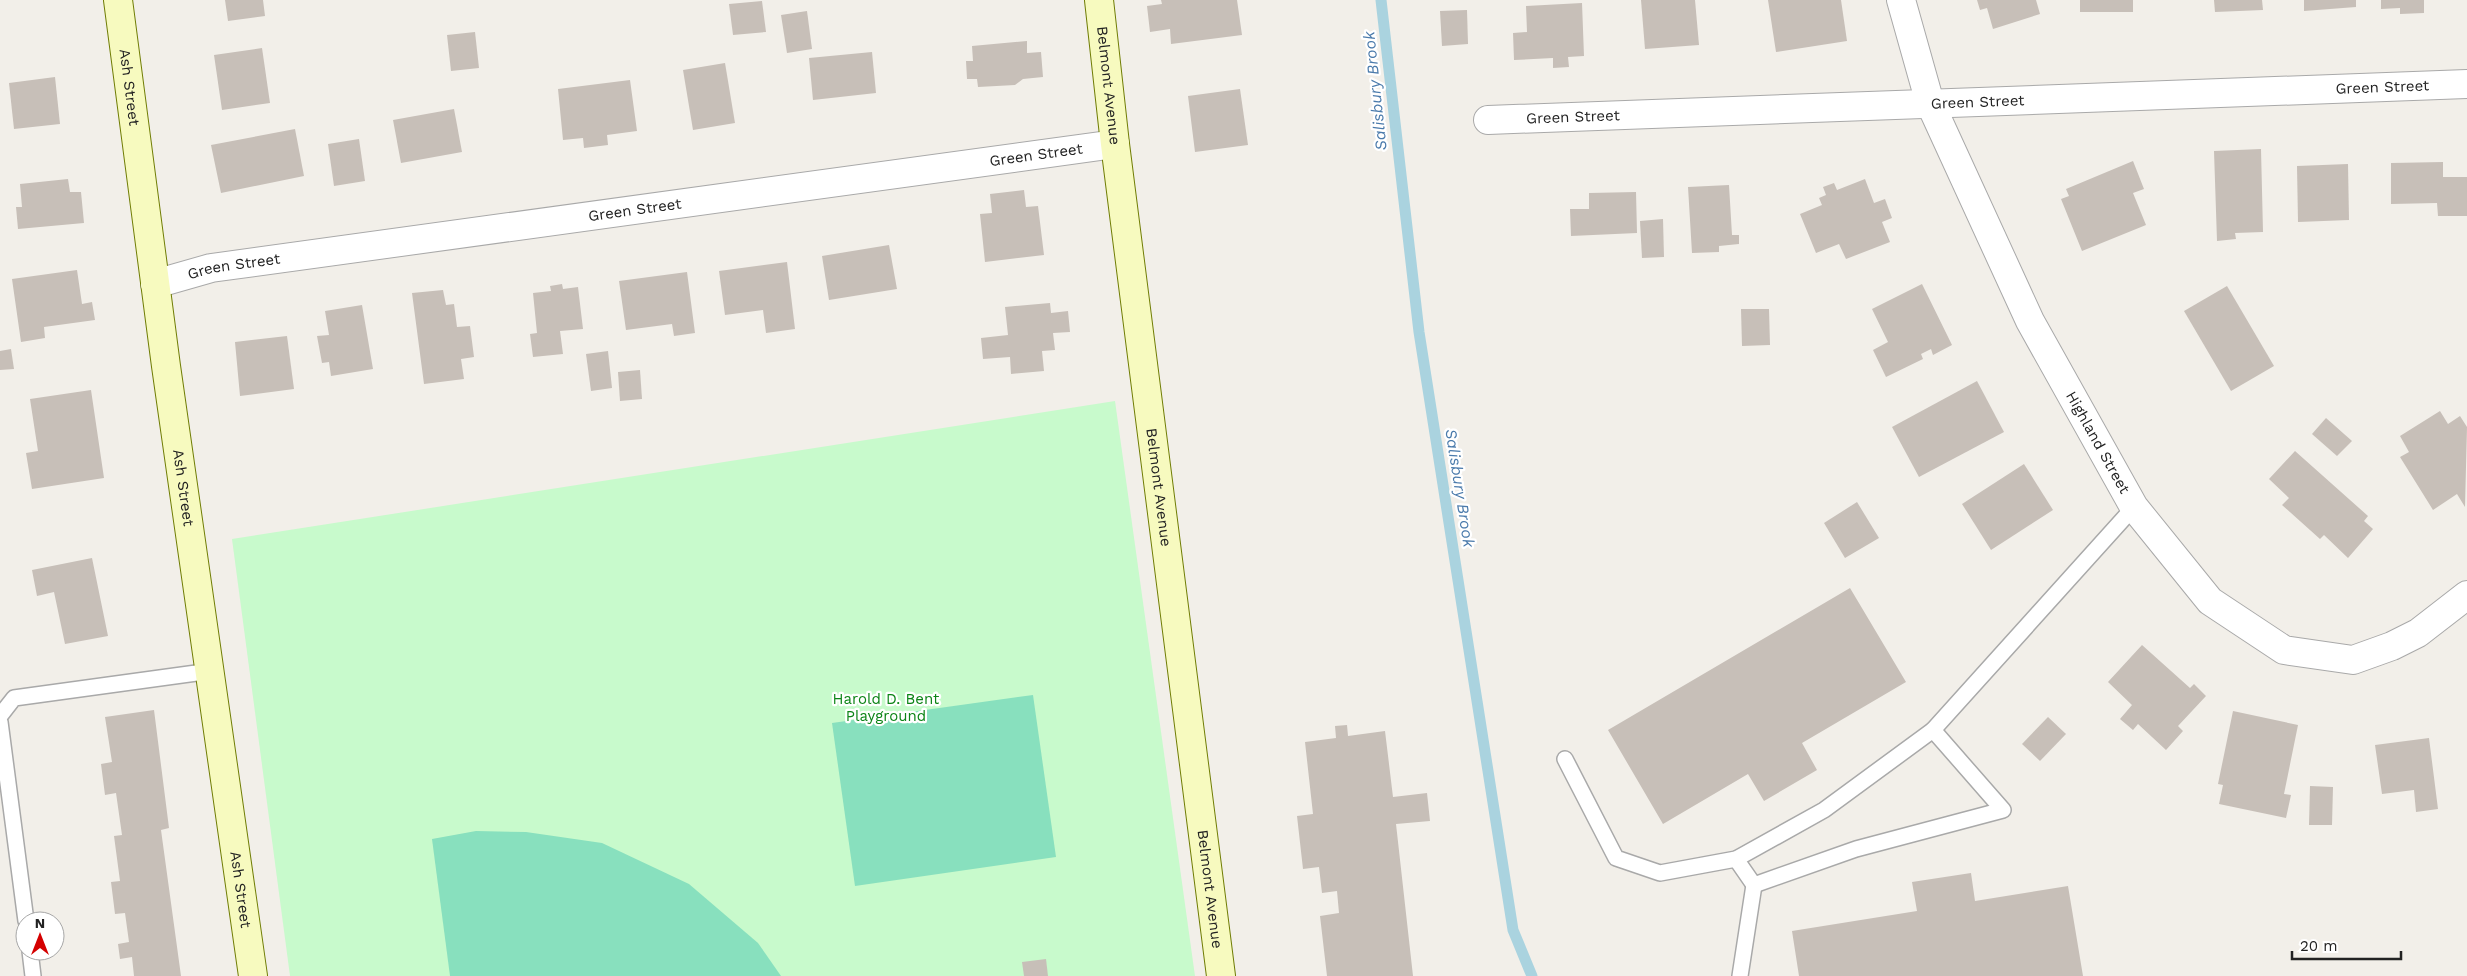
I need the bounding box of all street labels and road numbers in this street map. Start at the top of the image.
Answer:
street label: Belmont Avenue [1093,25,1124,146]
street label: Ash Street [115,48,143,127]
street label: Green Street [2335,76,2430,98]
street label: Green Street [1931,91,2026,113]
street label: Green Street [1526,106,1621,128]
street label: Green Street [988,139,1084,170]
street label: Green Street [587,194,683,225]
street label: Green Street [185,250,282,283]
street label: Highland Street [2062,388,2134,497]
street label: Belmont Avenue [1142,427,1175,548]
street label: Ash Street [169,448,198,528]
street label: Belmont Avenue [1193,829,1226,949]
street label: Ash Street [226,850,255,930]

